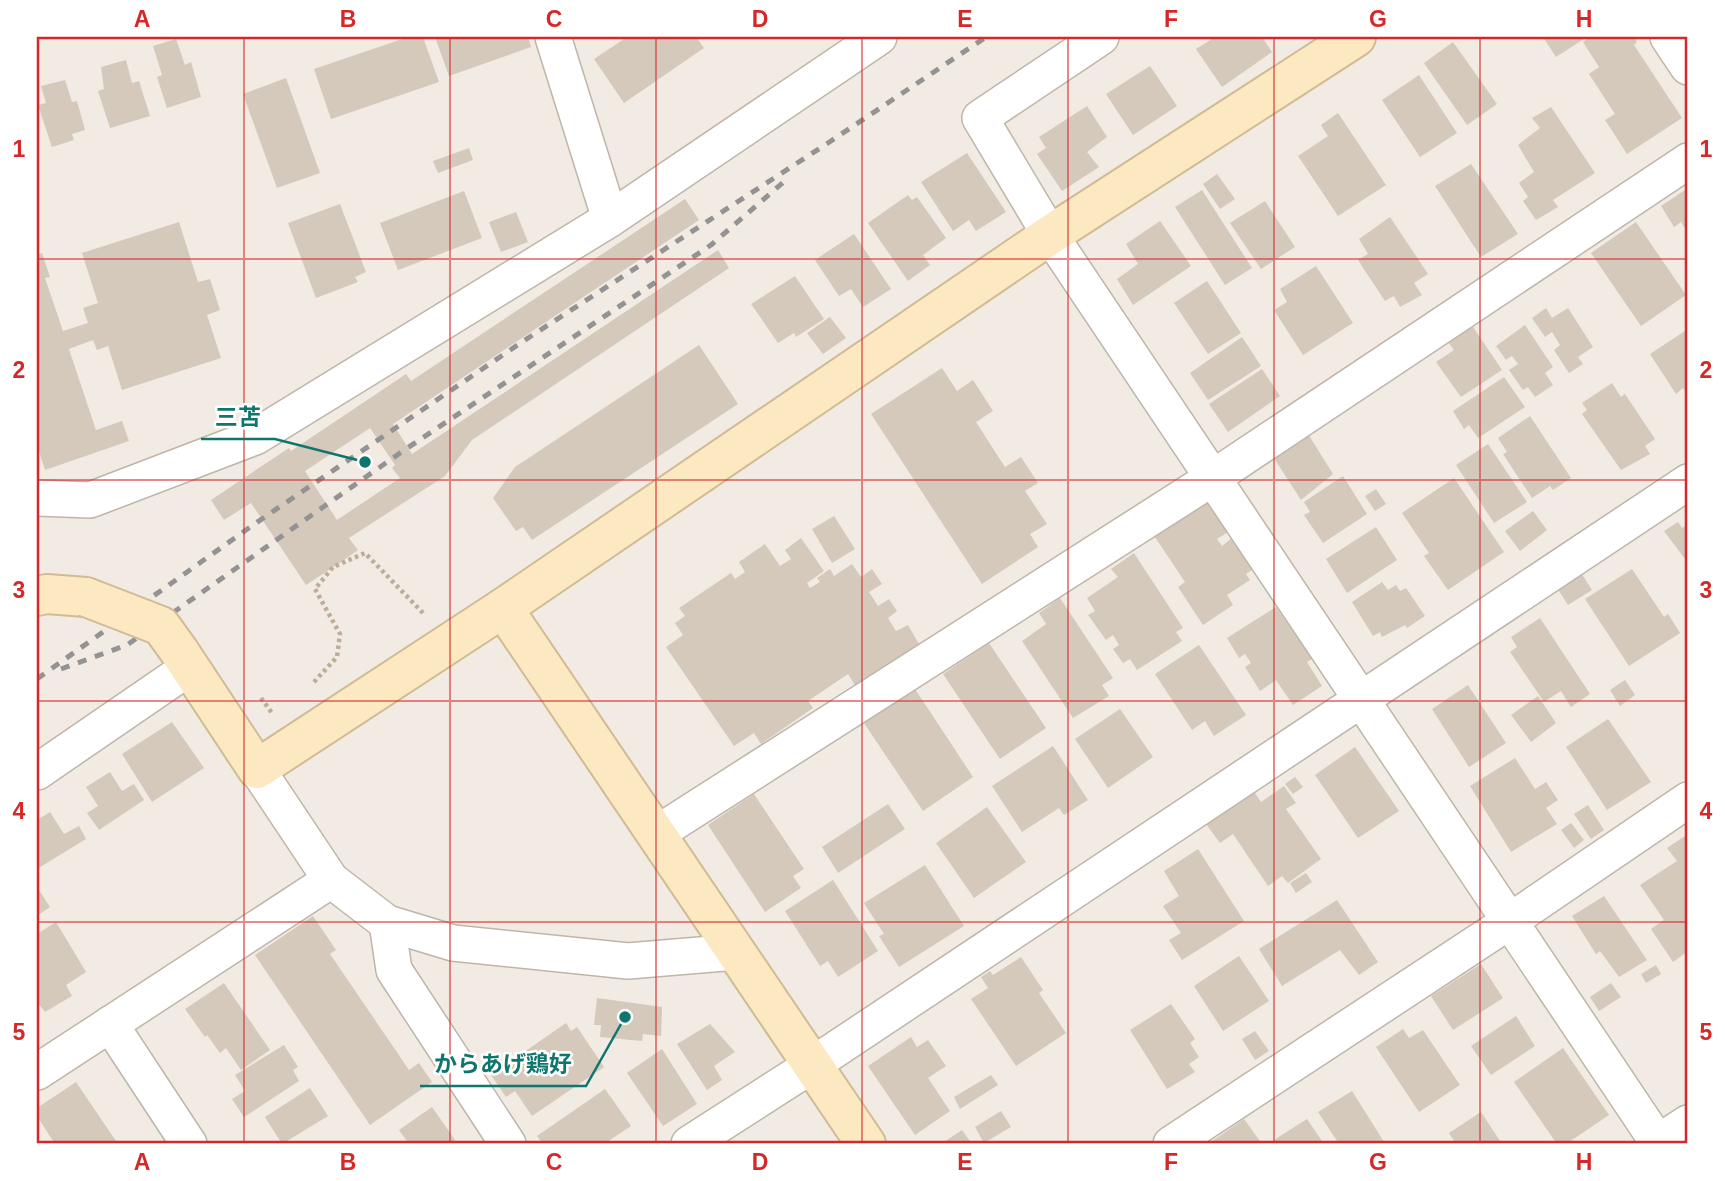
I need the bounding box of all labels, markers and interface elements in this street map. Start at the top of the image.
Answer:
text: A [134,6,150,32]
text: B [340,6,356,32]
text: C [546,6,562,32]
text: D [752,6,768,32]
text: E [957,6,973,32]
text: F [1164,6,1178,32]
text: G [1369,6,1387,32]
text: H [1576,6,1592,32]
text: 1 [13,136,26,162]
text: 1 [1700,136,1713,162]
text: 2 [13,357,25,383]
text: 2 [1700,357,1712,383]
callout: 三苫 [201,395,275,439]
text: 三苫 [215,404,261,430]
text: 3 [13,577,25,603]
text: 3 [1700,577,1712,603]
text: 4 [13,798,26,824]
text: 4 [1700,798,1713,824]
text: 5 [13,1019,26,1045]
text: 5 [1700,1019,1713,1045]
callout: からあげ鶏好 [420,1042,586,1086]
text: からあげ鶏好 [434,1051,572,1077]
text: A [134,1149,150,1175]
text: B [340,1149,356,1175]
text: C [546,1149,562,1175]
text: D [752,1149,768,1175]
text: E [957,1149,973,1175]
text: F [1164,1149,1178,1175]
text: G [1369,1149,1387,1175]
text: H [1576,1149,1592,1175]

